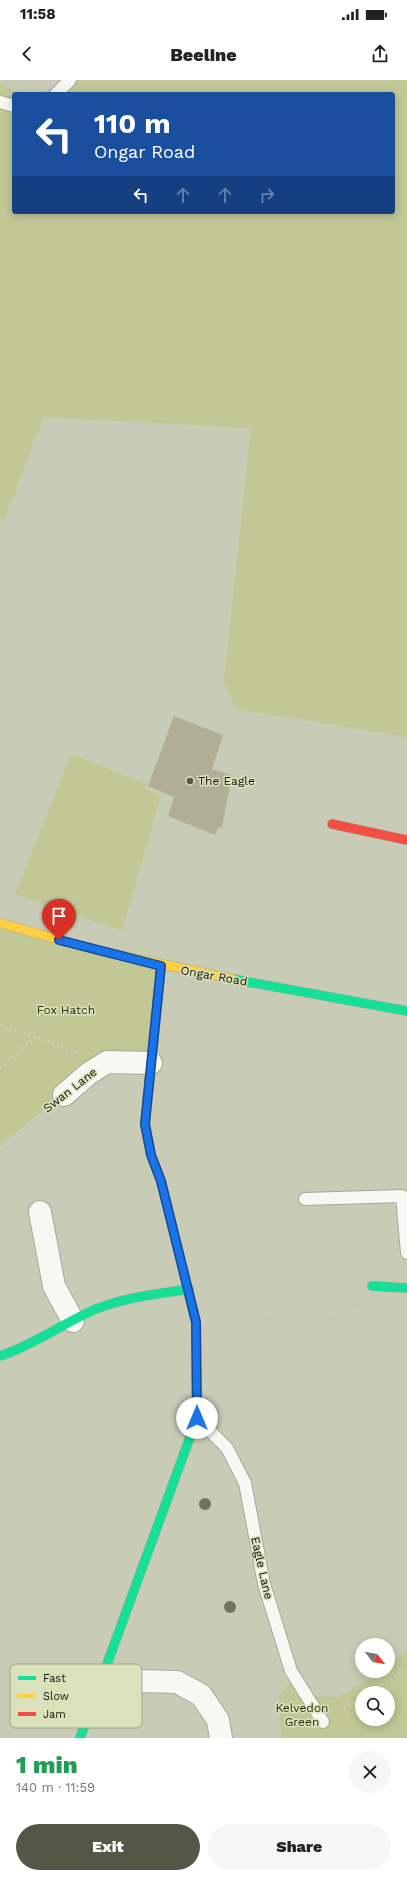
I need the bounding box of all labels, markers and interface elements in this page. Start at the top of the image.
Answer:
text: 11:58 [20,5,56,23]
icon: back [16,43,38,65]
icon: share [369,43,391,65]
text: Beeline [170,44,237,65]
text: 110 m [94,107,171,140]
icon: left [28,108,80,160]
text: Ongar Road [94,141,195,162]
icon: left [130,184,152,206]
icon: ahead [172,184,194,206]
icon: ahead [214,184,236,206]
icon: right [256,184,278,206]
place label: The Eagle [198,774,255,788]
marker: The Eagle [185,776,195,786]
pin [42,899,76,940]
icon: arrive [48,905,70,927]
street label: Ongar Road [180,963,248,989]
park label: Fox Hatch [37,1003,95,1017]
street label: Swan Lane [40,1065,100,1115]
position arrow [176,1397,218,1439]
street label: Eagle Lane [248,1535,276,1601]
north arrow [355,1638,395,1678]
map controls [355,1638,395,1726]
legend [10,1664,142,1728]
text: Fast [43,1672,66,1685]
button: search [355,1686,395,1726]
text: Slow [43,1690,69,1703]
park label: Kelvedon Green [275,1701,329,1729]
text: Jam [43,1708,66,1721]
text: 1 min [16,1751,78,1779]
button: close [349,1751,391,1793]
text: 140 m · 11:59 [16,1780,95,1795]
button: Exit [16,1824,200,1870]
button: Share [208,1824,391,1870]

